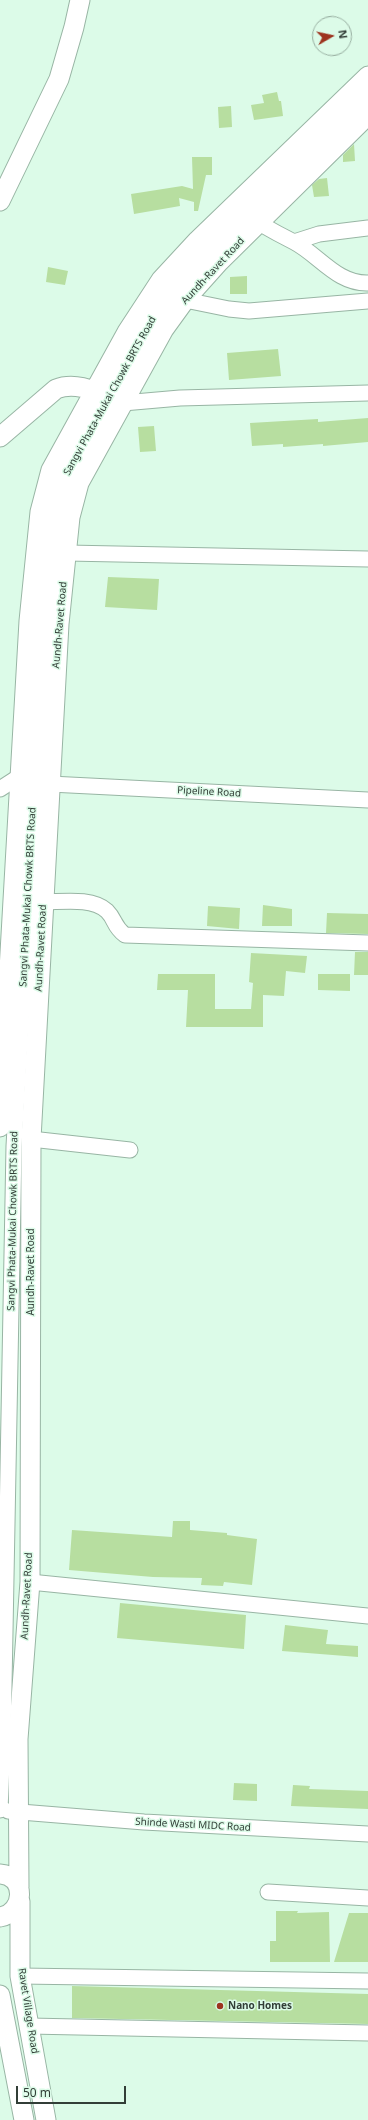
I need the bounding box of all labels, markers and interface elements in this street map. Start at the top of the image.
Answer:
north arrow [312,16,352,56]
text: N [335,29,351,40]
street label: Aundh-Ravet Road [179,235,247,307]
street label: Sangvi Phata-Mukai Chowk BRTS Road [61,314,159,478]
street label: Aundh-Ravet Road [50,581,70,669]
street label: Pipeline Road [177,784,241,800]
street label: Sangvi Phata-Mukai Chowk BRTS Road [17,807,39,987]
street label: Aundh-Ravet Road [33,904,49,992]
street label: Sangvi Phata-Mukai Chowk BRTS Road [5,1131,21,1311]
street label: Aundh-Ravet Road [25,1228,37,1316]
street label: Aundh-Ravet Road [19,1552,35,1640]
street label: Shinde Wasti MIDC Road [135,1816,251,1834]
street label: Ravet Village Road [15,1967,41,2055]
place label: Nano Homes [228,2000,292,2012]
marker: Nano Homes [215,2001,225,2011]
scale bar [18,2078,128,2104]
text: 50 m [23,2084,51,2101]

